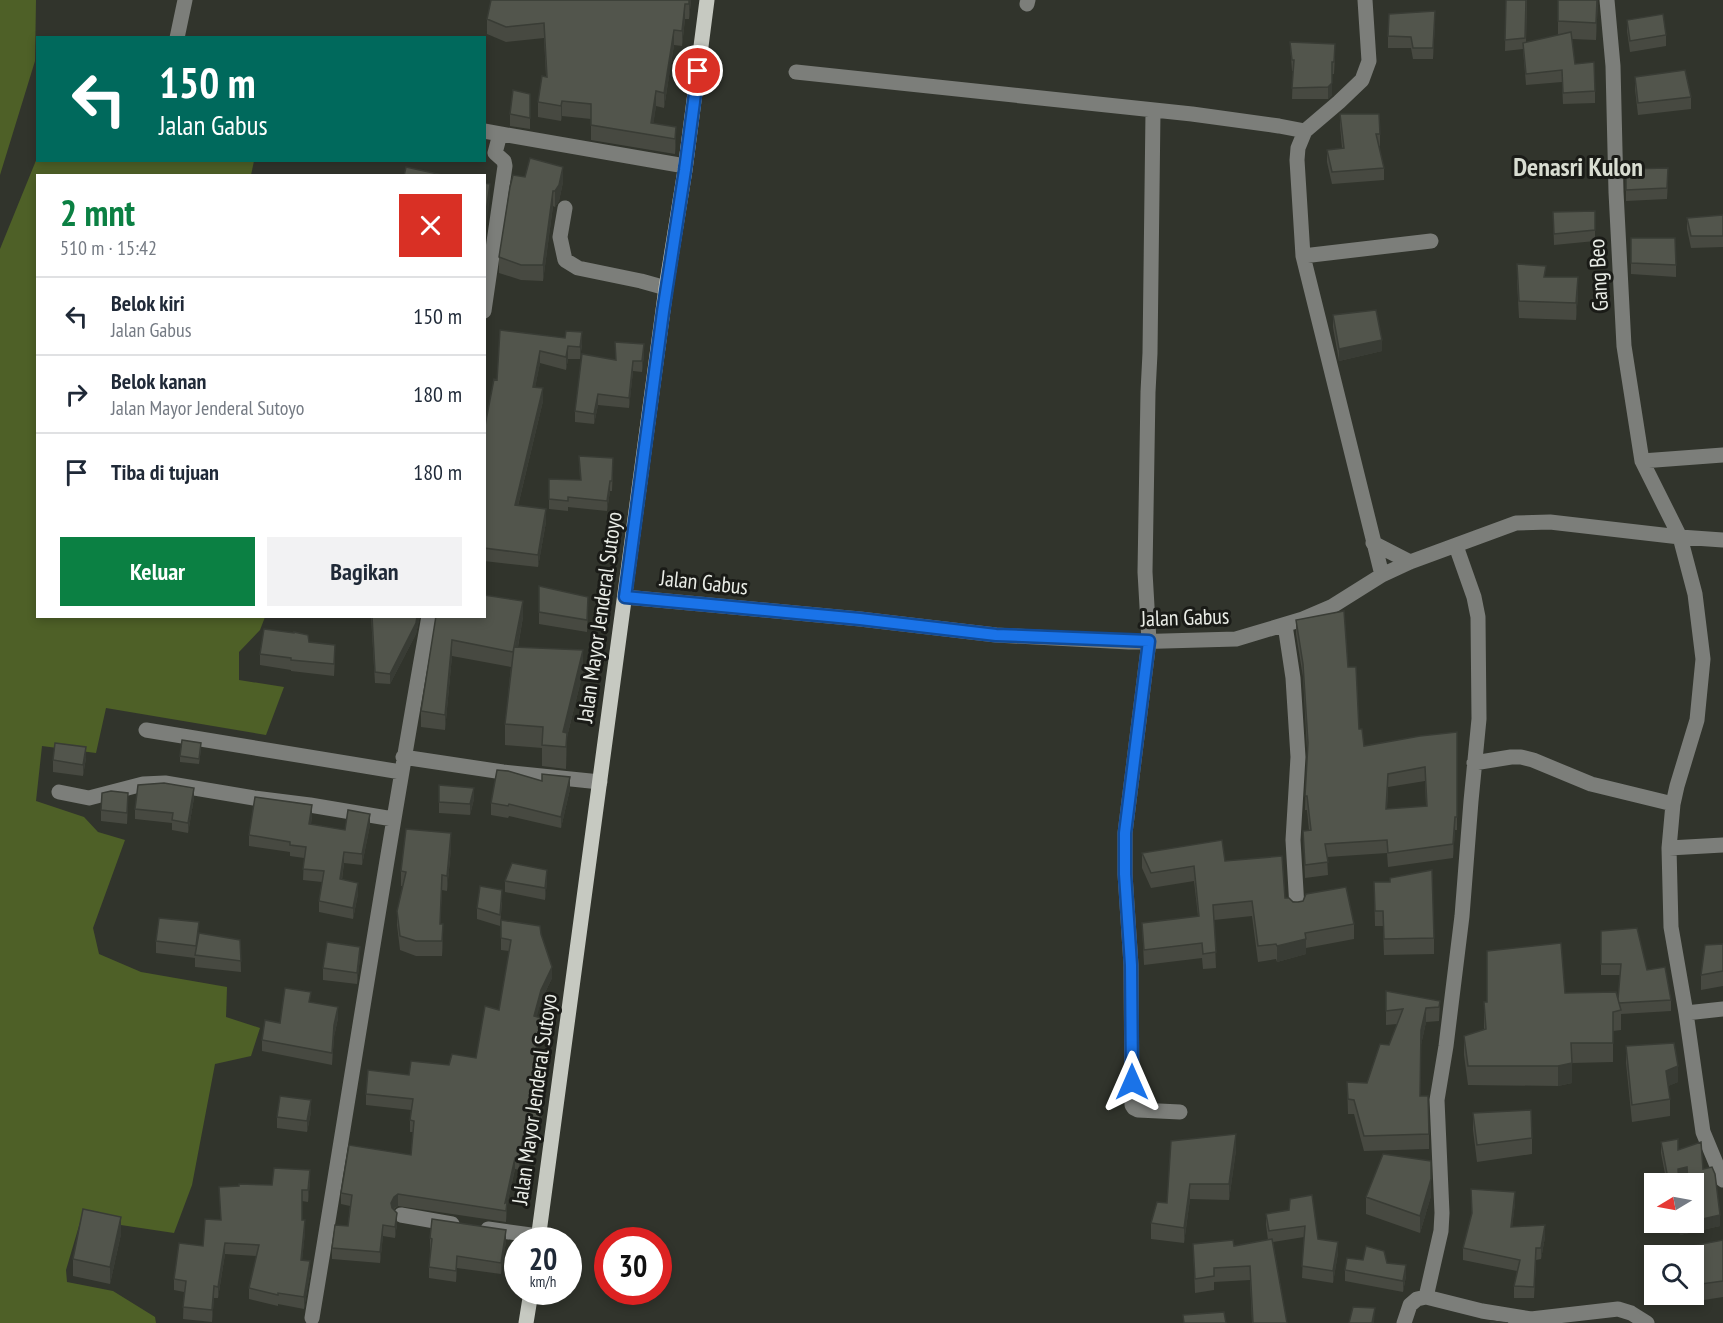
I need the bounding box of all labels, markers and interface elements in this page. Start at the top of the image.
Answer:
pin [672,45,723,96]
icon: arrive [681,54,714,87]
text: 150 m [159,55,256,110]
icon: left [60,60,138,138]
text: Jalan Gabus [159,108,268,142]
district label: Denasri Kulon [1513,150,1643,183]
text: 2 mnt [60,189,135,236]
button: close [399,194,462,257]
text: 510 m · 15:42 [60,235,157,261]
street label: Gang Beo [1582,238,1614,312]
text: Belok kiri [111,289,185,317]
icon: left [60,300,93,333]
text: 150 m [413,302,462,330]
text: Jalan Gabus [111,317,191,343]
text: Belok kanan [111,367,206,395]
icon: right [60,378,93,411]
text: 180 m [413,380,462,408]
text: Jalan Mayor Jenderal Sutoyo [111,395,304,421]
icon: arrive [60,456,93,489]
text: Tiba di tujuan [111,458,219,486]
text: 180 m [413,458,462,486]
street label: Jalan Mayor Jenderal Sutoyo [570,510,628,725]
button: Keluar [60,537,255,606]
button: Bagikan [267,537,462,606]
street label: Jalan Gabus [658,563,749,601]
street label: Jalan Gabus [1139,601,1230,633]
street label: Jalan Mayor Jenderal Sutoyo [505,992,563,1207]
position arrow [1100,1050,1164,1114]
north arrow [1644,1173,1704,1233]
map controls [1644,1173,1704,1305]
speed limit sign: 30 [594,1227,672,1305]
text: 20 [529,1239,557,1278]
button: search [1644,1245,1704,1305]
text: km/h [530,1272,556,1291]

